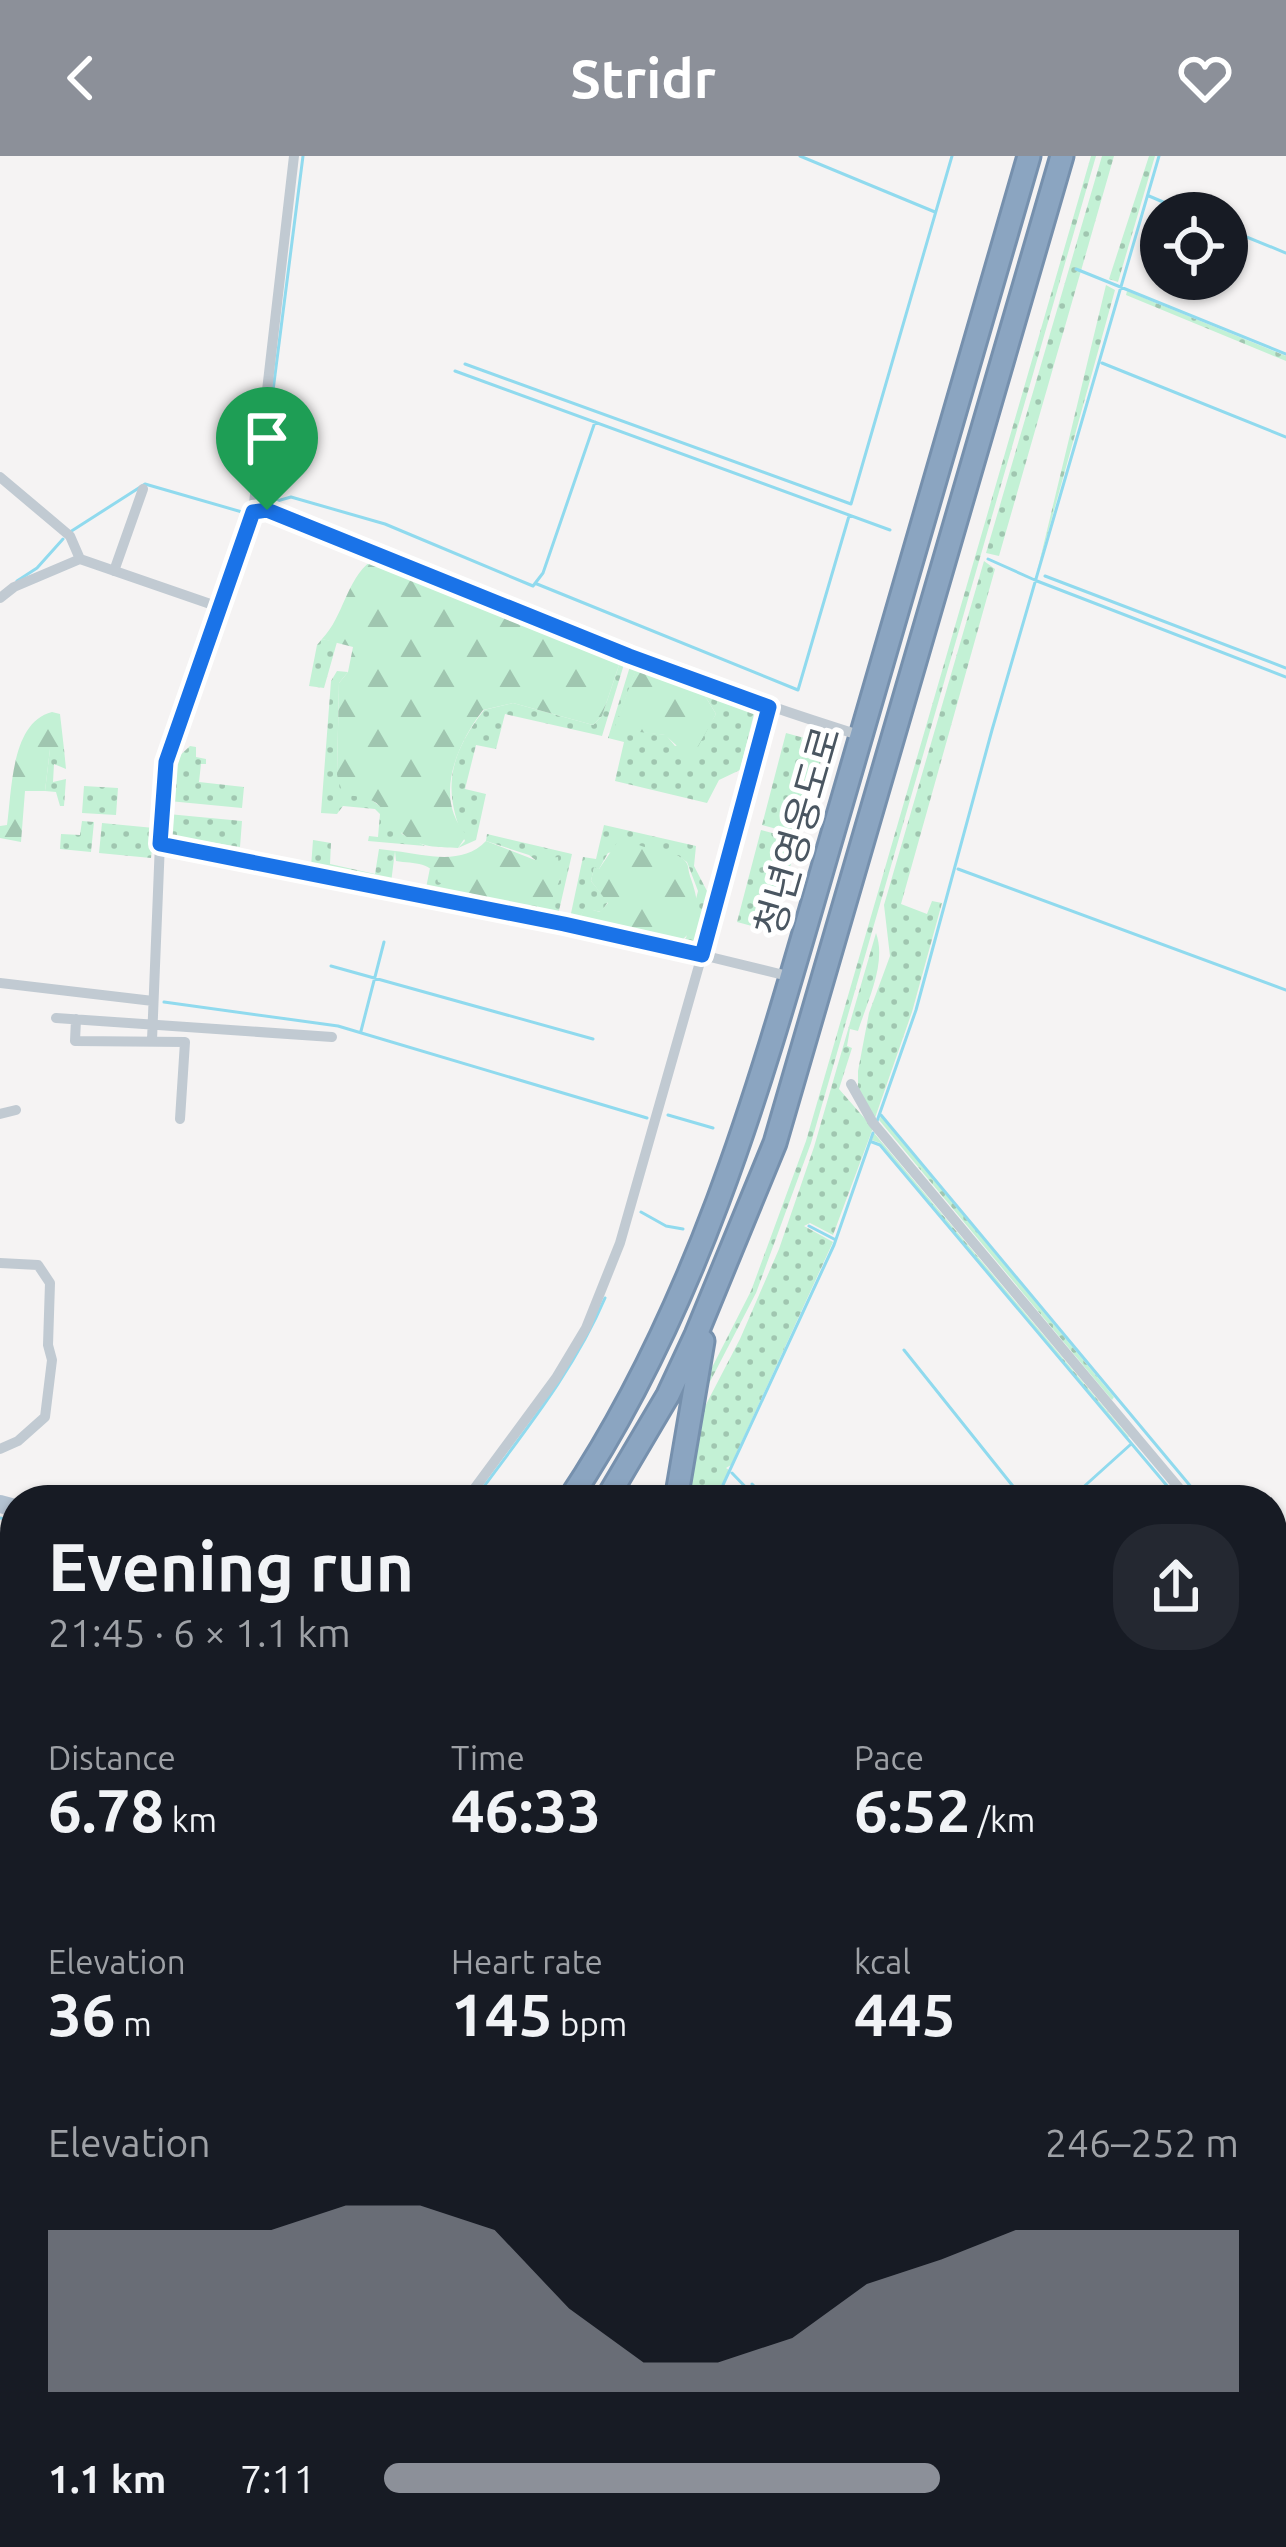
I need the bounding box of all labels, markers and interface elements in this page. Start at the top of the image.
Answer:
icon: back [48,45,114,111]
icon: heart [1172,45,1238,111]
text: Stridr [570,48,716,108]
map controls [1140,192,1248,300]
button: locate [1140,192,1248,300]
pin [216,387,318,510]
icon: arrive [234,405,300,471]
street label: 청년영웅도로 [747,722,847,940]
button: share [1113,1524,1239,1650]
text: Evening run [48,1529,414,1603]
text: 21:45 · 6 × 1.1 km [48,1611,351,1654]
text: Distance [48,1739,176,1776]
text: Time [451,1739,525,1776]
text: Pace [854,1739,924,1776]
text: 6.78 [48,1776,164,1843]
text: 46:33 [451,1776,601,1843]
text: 6:52 [854,1776,970,1843]
text: km [164,1801,217,1838]
text: /km [970,1801,1035,1838]
text: Elevation [48,1943,186,1980]
text: Heart rate [451,1943,603,1980]
text: kcal [854,1943,911,1980]
text: 36 [48,1980,116,2047]
text: 145 [451,1980,553,2047]
text: 445 [854,1980,956,2047]
text: m [116,2005,152,2042]
text: bpm [553,2005,627,2042]
text: Elevation [48,2121,211,2164]
text: 246–252 m [1045,2121,1239,2164]
text: 1.1 km [48,2457,166,2500]
text: 7:11 [240,2457,316,2500]

